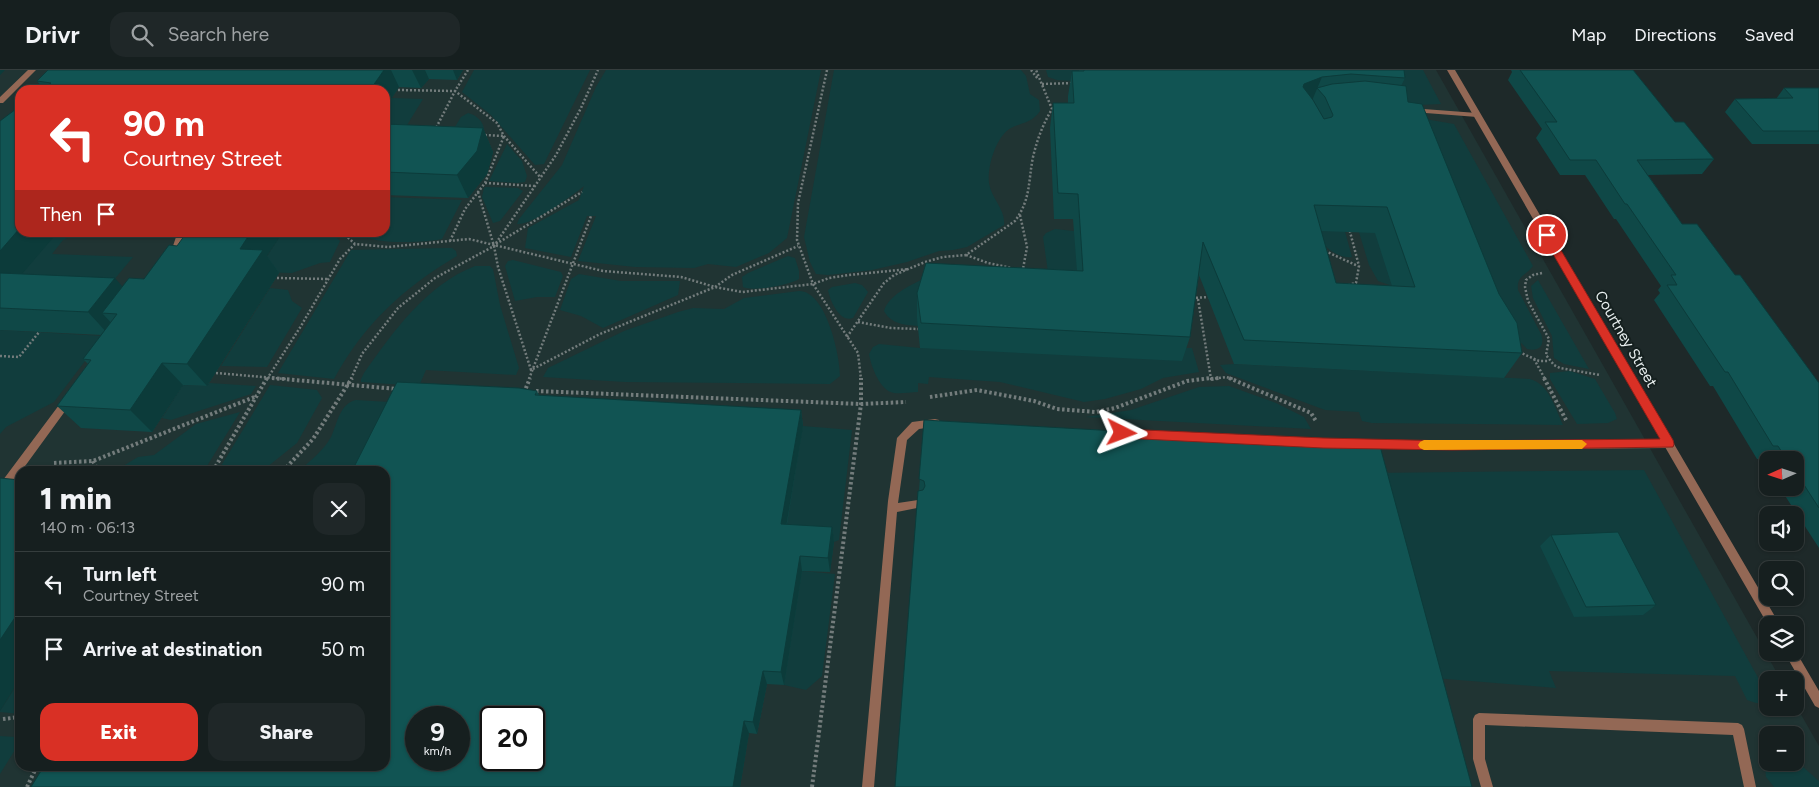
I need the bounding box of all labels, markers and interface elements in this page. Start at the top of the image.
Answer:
search box [110,12,460,57]
text: Drivr [25,20,80,49]
icon: search [128,21,156,49]
text: Search here [168,23,269,46]
text: Map [1571,24,1606,46]
text: Directions [1634,24,1716,46]
text: Saved [1744,24,1794,46]
text: 90 m [123,103,205,145]
icon: left [40,105,105,170]
text: Courtney Street [123,145,282,172]
icon: arrive [92,200,120,228]
text: Then [40,203,82,226]
pin [1526,214,1568,256]
icon: arrive [1533,221,1561,249]
street label: Courtney Street [1591,287,1661,391]
position arrow [1095,406,1147,458]
north arrow [1759,451,1804,496]
map controls [1759,451,1804,771]
text: 1 min [40,480,112,517]
button: close [313,483,365,535]
button: sound [1759,506,1804,551]
text: 140 m · 06:13 [40,518,135,537]
button: search [1759,561,1804,606]
text: Turn left [83,563,157,586]
icon: left [40,570,68,598]
text: 90 m [321,573,365,596]
text: Courtney Street [83,586,199,605]
button: layers [1759,616,1804,661]
icon: arrive [40,635,68,663]
text: Arrive at destination [83,638,262,661]
text: 50 m [321,638,365,661]
button: + [1759,671,1804,716]
button: Exit [40,703,198,761]
button: Share [208,703,365,761]
speed limit sign: 20 [480,706,545,771]
text: 9 [430,717,445,747]
button: − [1759,726,1804,771]
text: km/h [424,744,451,758]

